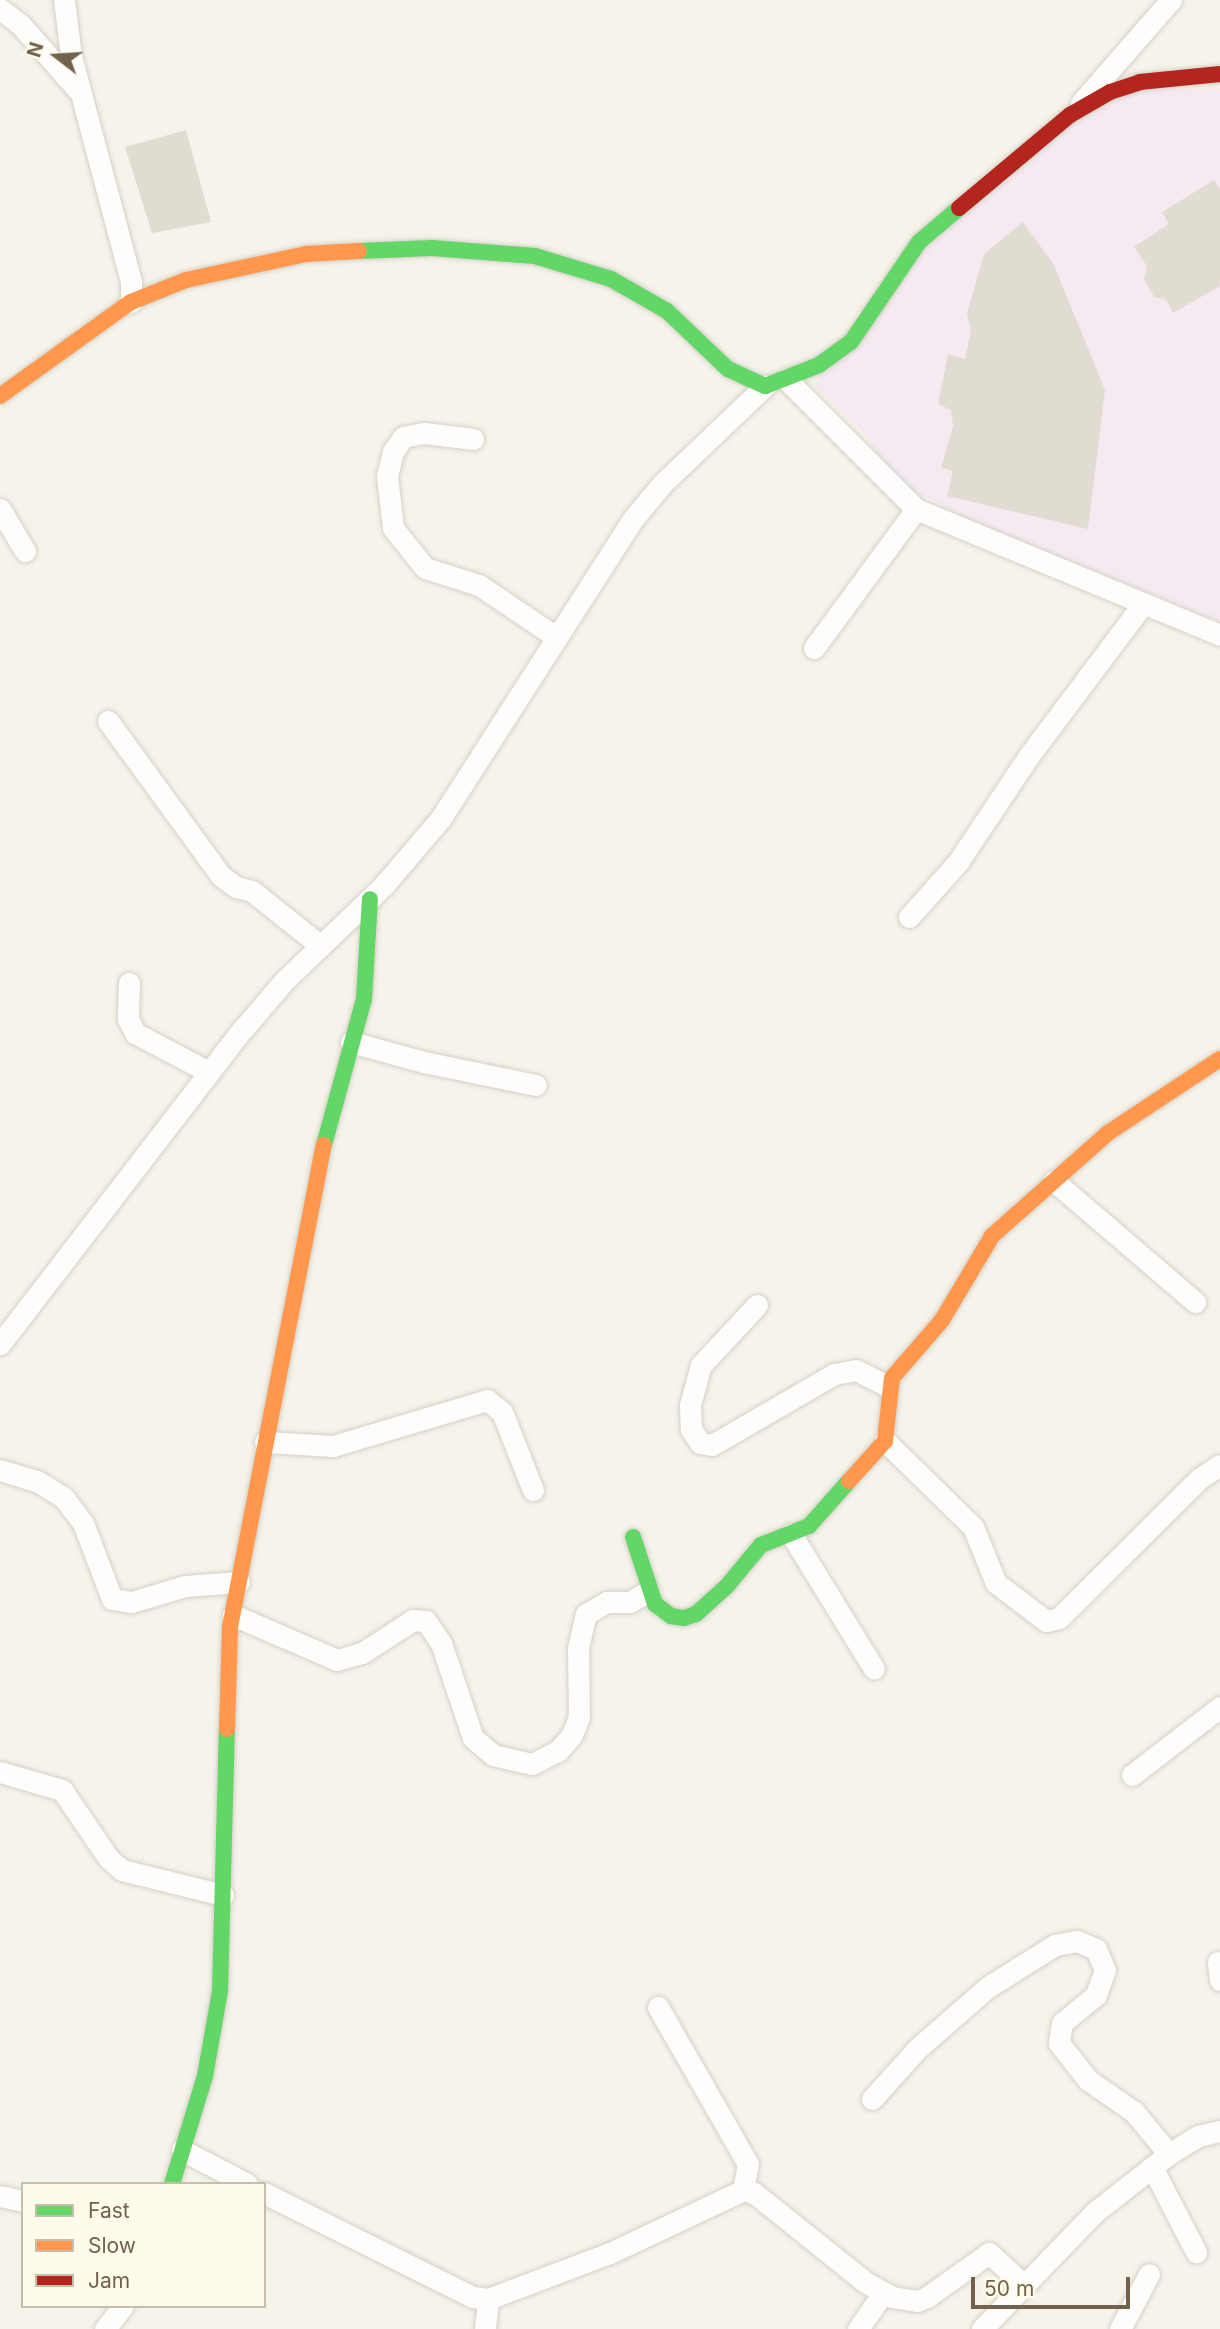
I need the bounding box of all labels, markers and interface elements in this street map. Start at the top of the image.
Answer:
north arrow [21,21,91,91]
text: N [22,39,49,60]
legend [21,2182,266,2308]
text: Fast [88,2198,130,2223]
text: Slow [88,2233,136,2258]
scale bar [975,2262,1134,2306]
text: Jam [88,2268,130,2293]
text: 50 m [984,2276,1034,2301]

